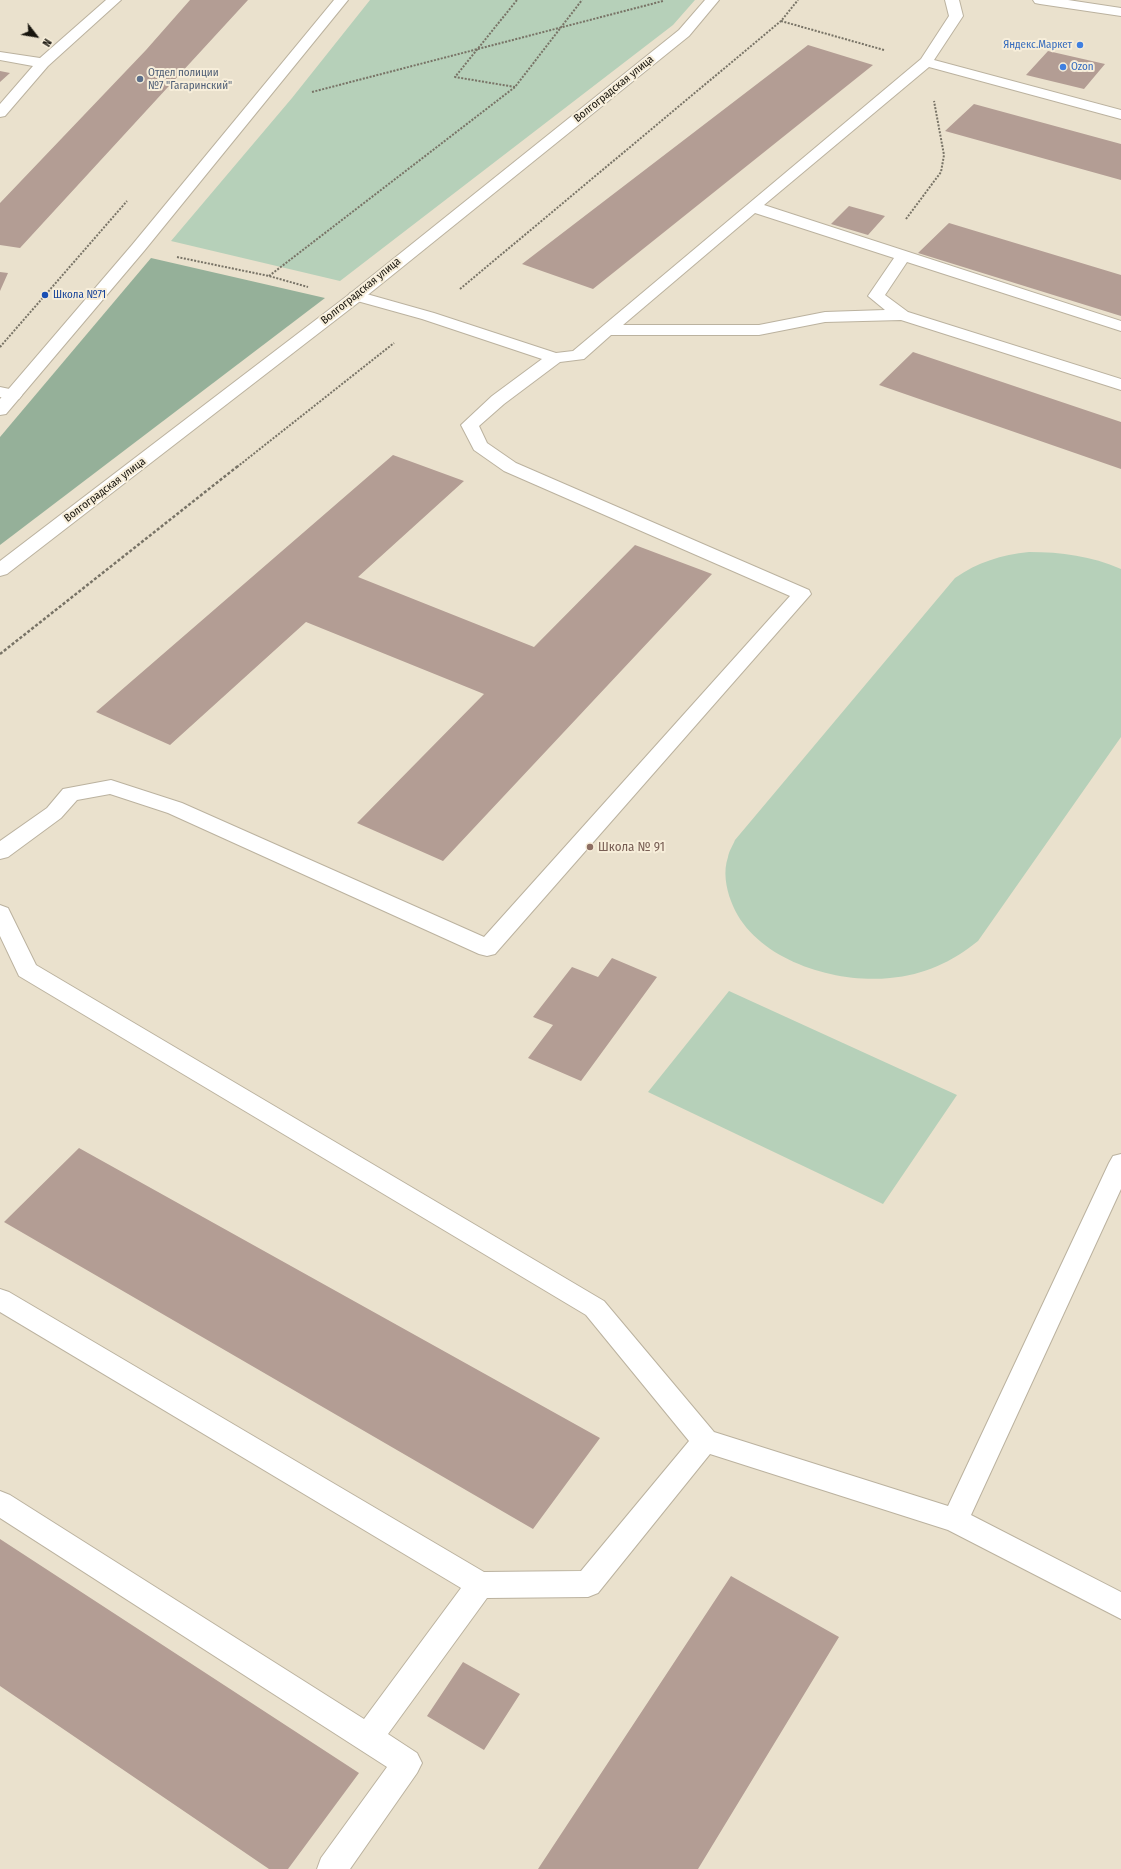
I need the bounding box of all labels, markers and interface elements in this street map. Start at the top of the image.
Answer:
north arrow [16,16,56,56]
text: N [39,36,54,49]
place label: Яндекс.Маркет [1003,38,1072,52]
marker: Яндекс.Маркет [1075,40,1085,50]
street label: Волгоградская улица [571,53,657,125]
place label: Ozon [1071,60,1094,74]
marker: Ozon [1058,62,1068,72]
place label: Отдел полиции №7 "Гагаринский" [148,66,232,92]
marker: Отдел полиции №7 "Гагаринский" [135,74,145,84]
street label: Волгоградская улица [318,255,404,327]
place label: Школа №71 [53,288,106,302]
marker: Школа №71 [40,290,50,300]
street label: Волгоградская улица [62,455,148,525]
place label: Школа № 91 [598,839,665,855]
marker: Школа № 91 [585,842,595,852]

